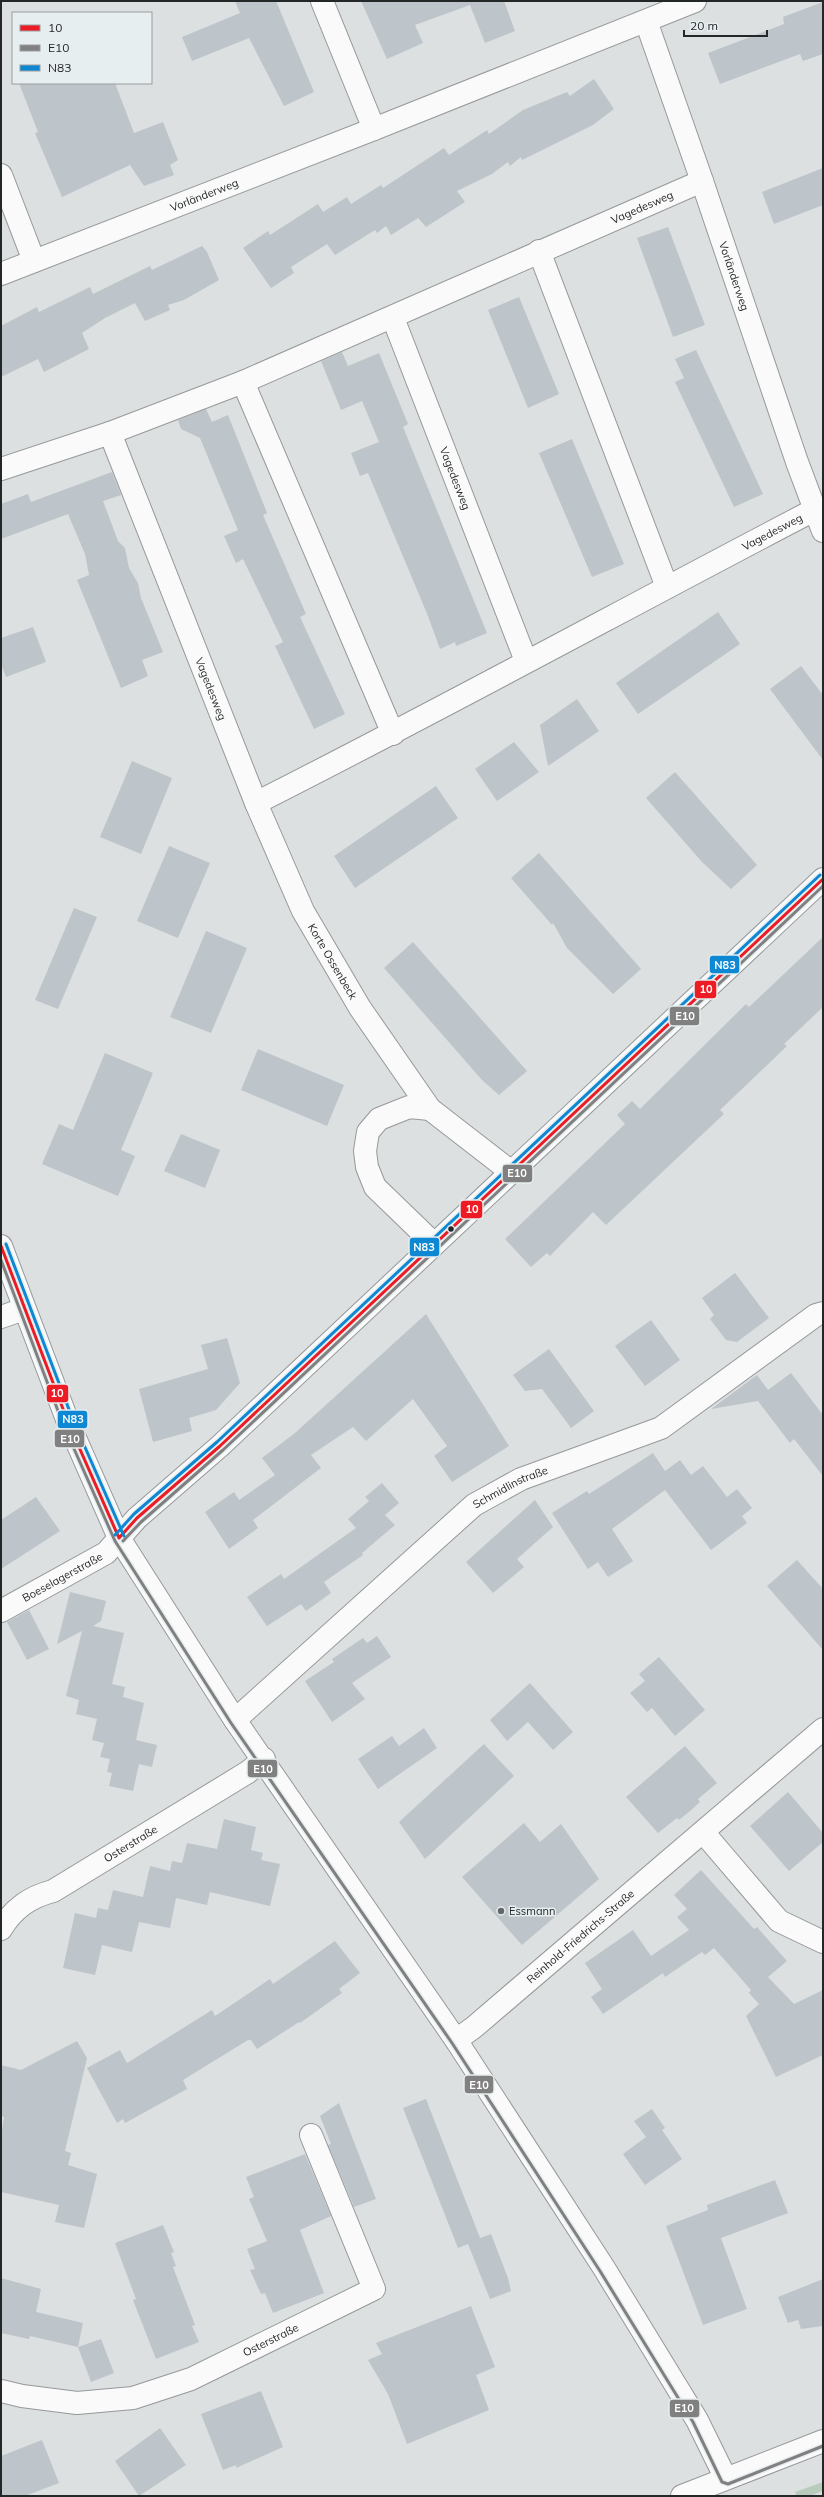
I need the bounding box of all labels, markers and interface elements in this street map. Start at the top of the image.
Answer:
legend [12,12,152,84]
scale bar [684,12,767,38]
text: 20 m [690,18,718,33]
text: 10 [48,20,62,35]
text: E10 [48,40,69,55]
text: N83 [48,60,71,75]
street label: Vorländerweg [168,175,240,215]
street label: Vagedesweg [609,187,675,227]
street label: Vorländerweg [716,240,752,313]
street label: Vagedesweg [437,445,474,512]
street label: Vagedesweg [740,510,805,554]
street label: Vagedesweg [192,655,230,722]
street label: Korte Ossenbeck [305,921,361,1002]
line badge: N83 [709,955,740,974]
text: N83 [714,958,736,972]
line badge: 10 [694,980,717,999]
text: 10 [699,982,713,996]
line badge: E10 [669,1006,700,1026]
text: E10 [675,1009,695,1023]
line badge: E10 [502,1164,533,1183]
text: E10 [507,1166,527,1180]
line badge: 10 [460,1200,483,1219]
text: 10 [465,1202,479,1216]
unlabelled marker [446,1224,456,1234]
line badge: N83 [409,1237,440,1257]
text: N83 [413,1240,435,1254]
line badge: 10 [46,1384,69,1403]
text: 10 [50,1386,64,1400]
line badge: N83 [57,1410,88,1429]
text: N83 [62,1412,84,1426]
line badge: E10 [54,1429,85,1448]
text: E10 [60,1432,80,1446]
street label: Schmidlinstraße [470,1463,550,1511]
street label: Boeselagerstraße [20,1549,105,1605]
line badge: E10 [247,1759,278,1778]
text: E10 [253,1762,273,1776]
street label: Osterstraße [101,1822,160,1865]
street label: Reinhold-Friedrichs-Straße [524,1886,637,1986]
place label: Essmann [509,1904,555,1918]
marker: Essmann [496,1906,506,1916]
line badge: E10 [464,2075,494,2094]
text: E10 [469,2078,489,2092]
street label: Osterstraße [240,2320,301,2359]
line badge: E10 [669,2399,700,2418]
text: E10 [674,2401,694,2415]

